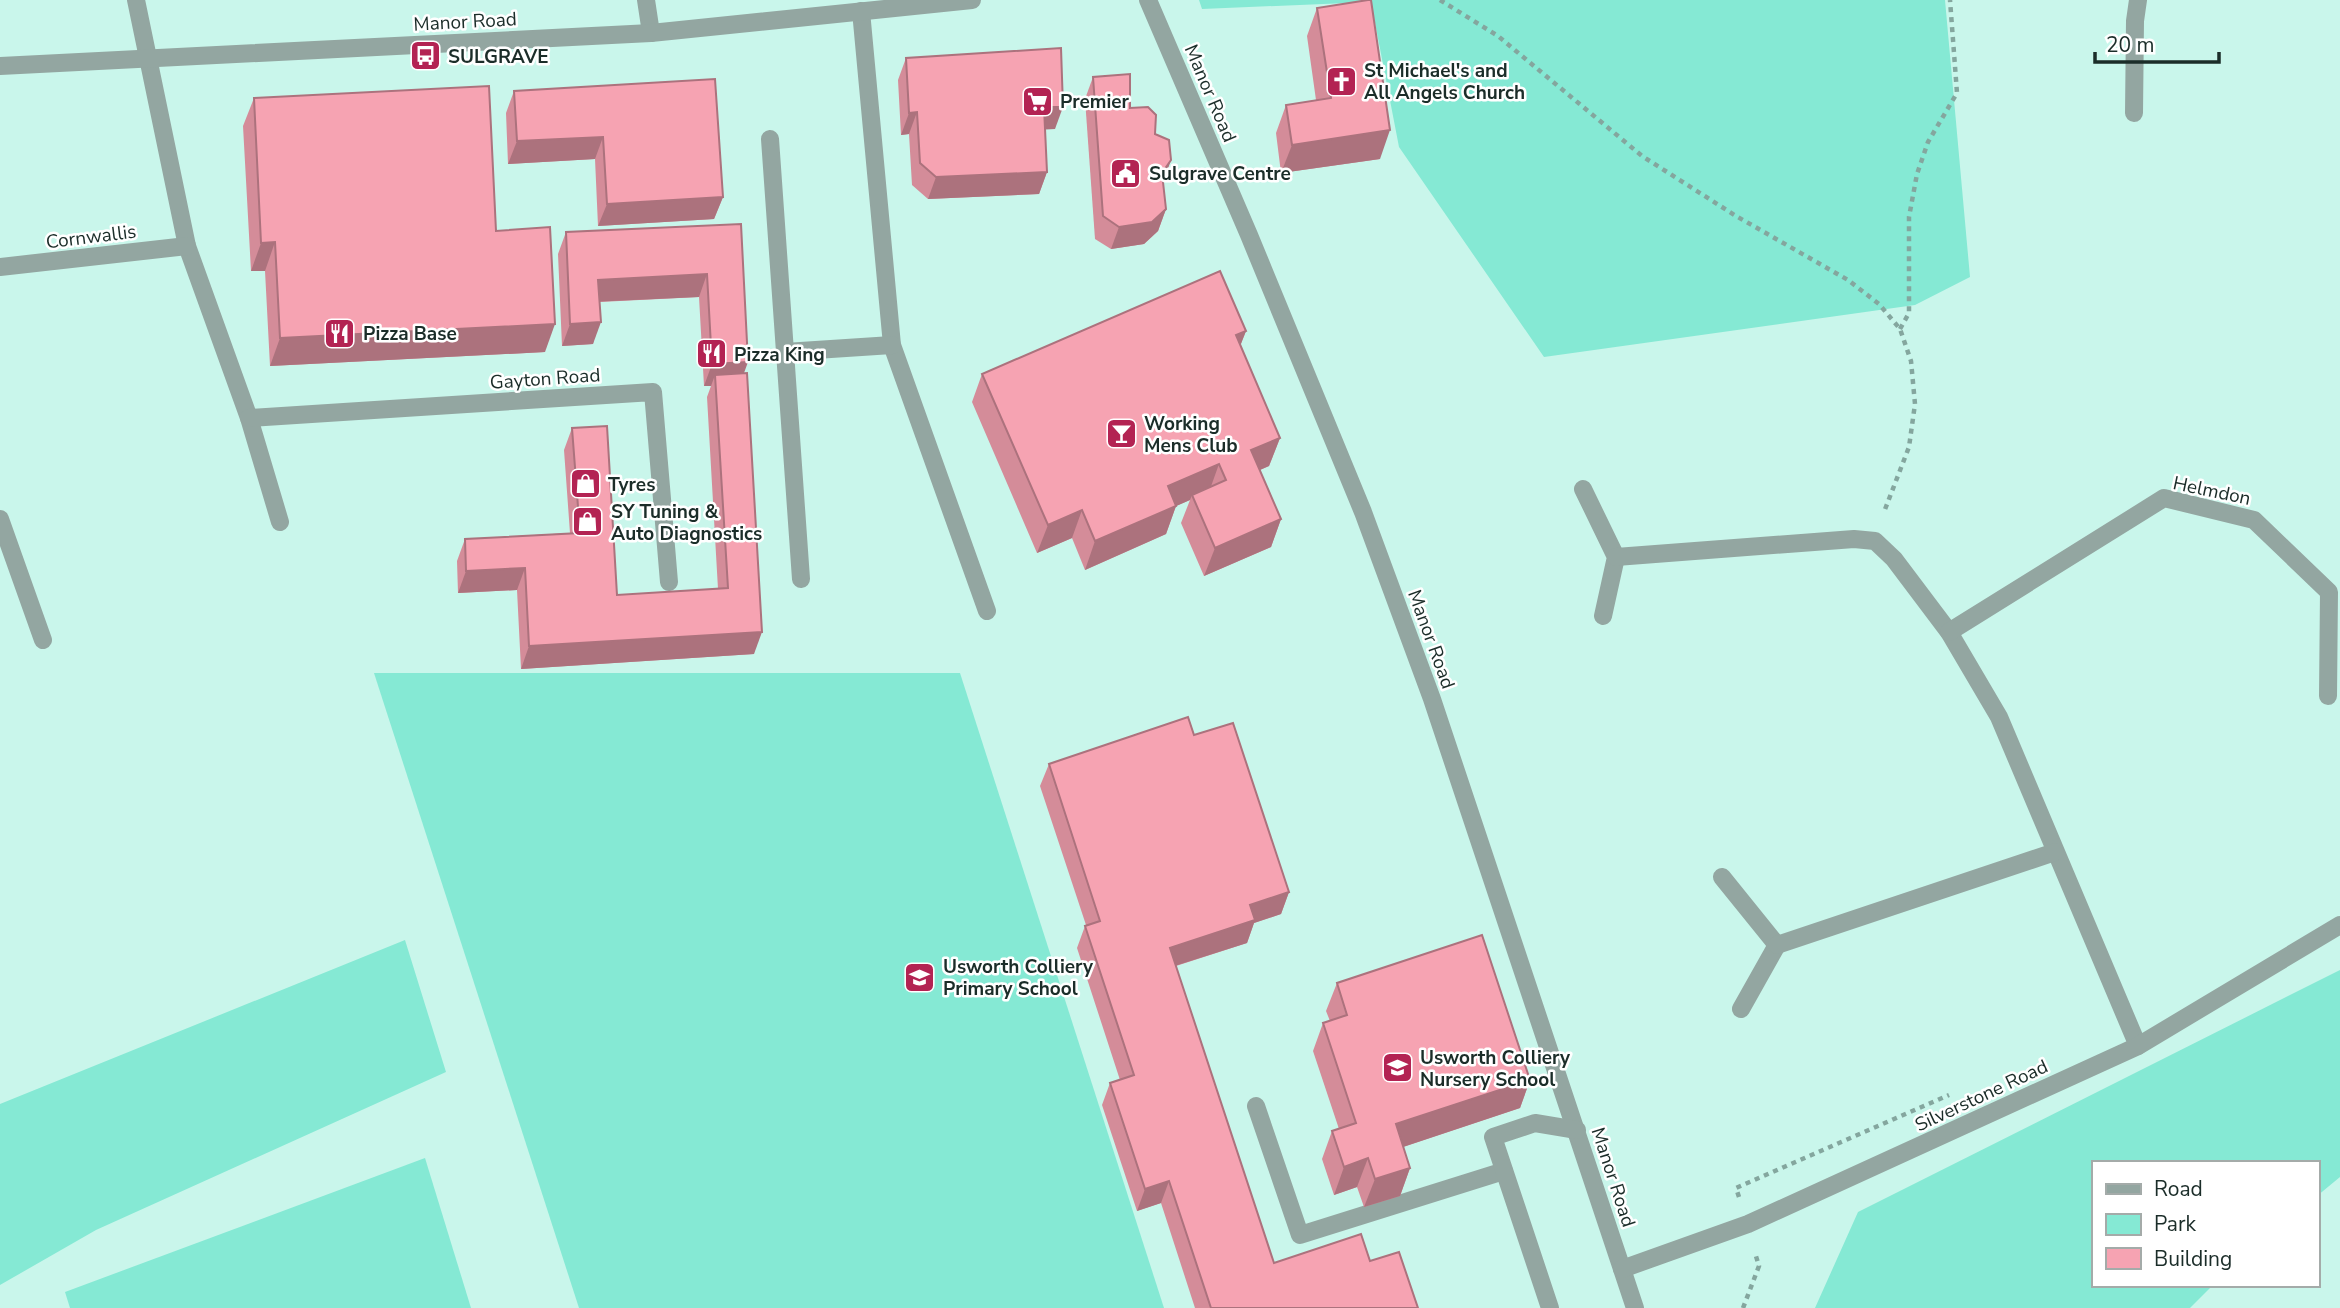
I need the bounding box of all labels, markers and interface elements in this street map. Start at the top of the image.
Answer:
street label: Manor Road [413,6,517,38]
scale bar [2095,21,2219,65]
text: 20 m [2106,31,2155,59]
bus stop icon: SULGRAVE [408,39,442,73]
street label: Manor Road [1178,41,1242,146]
place label: SULGRAVE [448,44,549,70]
place label: St Michael's and All Angels Church [1364,58,1525,106]
church icon: St Michael's and All Angels Church [1324,64,1358,98]
supermarket icon: Premier [1020,84,1054,118]
place label: Premier [1060,89,1130,115]
public building icon: Sulgrave Centre [1109,156,1143,190]
place label: Sulgrave Centre [1149,161,1291,187]
street label: Cornwallis [44,219,138,255]
restaurant icon: Pizza Base [323,316,357,350]
place label: Pizza Base [363,321,457,347]
restaurant icon: Pizza King [694,337,728,371]
place label: Pizza King [734,342,825,368]
street label: Gayton Road [489,362,601,396]
place label: Working Mens Club [1144,411,1238,459]
bar icon: Working Mens Club [1104,417,1138,451]
shop icon: Tyres [568,467,602,501]
street label: Helmdon [2171,470,2253,512]
place label: Tyres [608,472,655,498]
place label: SY Tuning & Auto Diagnostics [611,499,762,547]
shop icon: SY Tuning & Auto Diagnostics [571,505,605,539]
street label: Manor Road [1401,586,1461,692]
place label: Usworth Colliery Primary School [943,954,1094,1002]
school or university icon: Usworth Colliery Primary School [903,960,937,994]
place label: Usworth Colliery Nursery School [1420,1045,1571,1093]
school or university icon: Usworth Colliery Nursery School [1380,1051,1414,1085]
street label: Silverstone Road [1911,1054,2052,1138]
street label: Manor Road [1585,1124,1641,1231]
legend [2092,1161,2319,1287]
text: Road [2154,1175,2203,1203]
text: Park [2154,1210,2196,1238]
text: Building [2154,1245,2232,1273]

